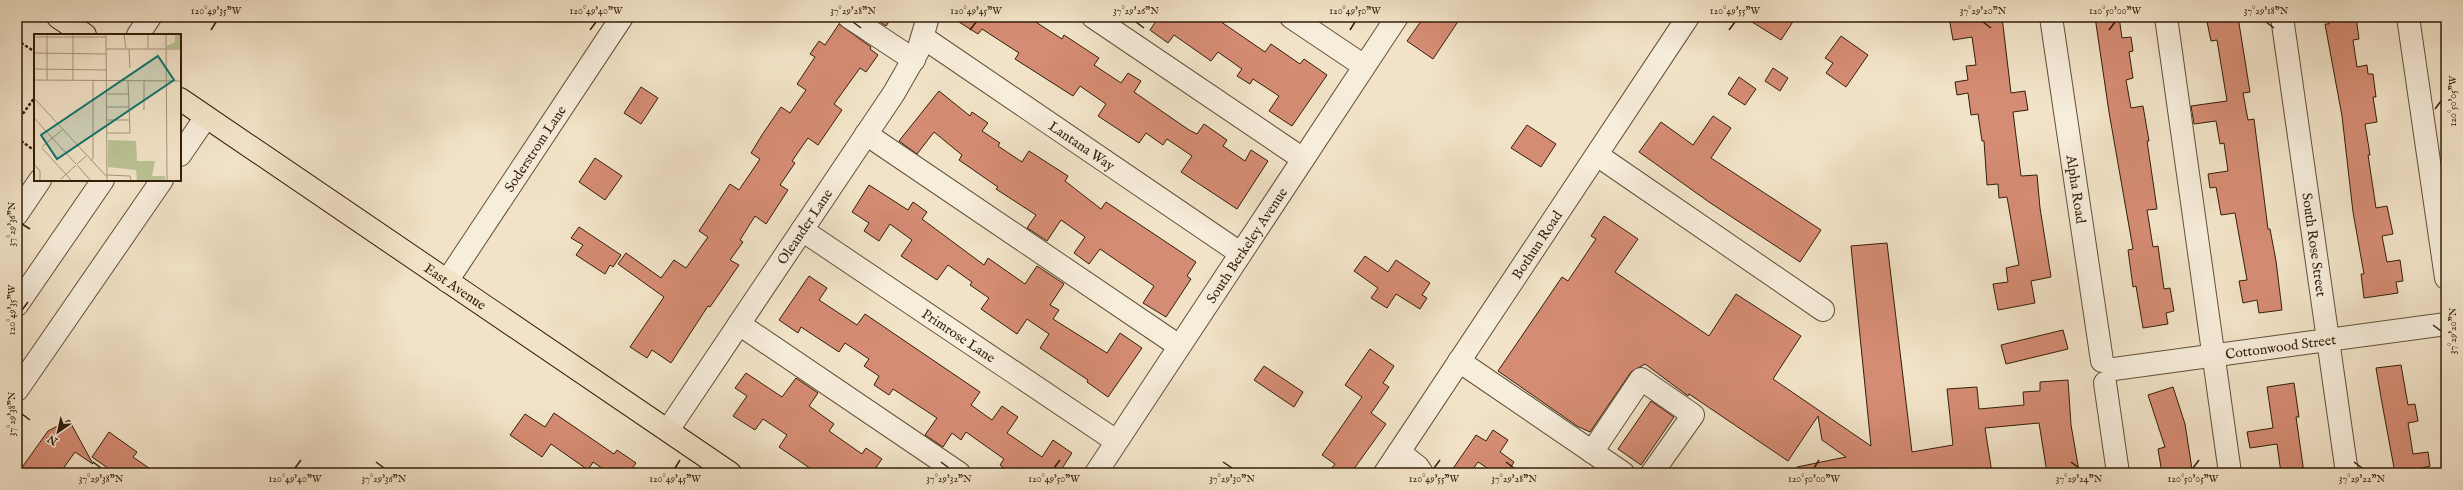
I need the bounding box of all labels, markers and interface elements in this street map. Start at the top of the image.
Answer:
text: 120°49'35"W [191,5,242,18]
text: 120°49'40"W [570,5,623,18]
text: 37°29'28"N [830,5,876,18]
text: 120°49'45"W [950,5,1002,18]
text: 37°29'26"N [1113,5,1159,18]
text: 120°49'50"W [1329,5,1381,18]
text: 120°49'55"W [1710,5,1761,18]
text: 37°29'20"N [1960,5,2007,18]
text: 120°50'00"W [2089,5,2141,18]
text: 37°29'18"N [2244,5,2289,18]
inset map [34,34,181,181]
text: 120°50'05"W [2447,75,2460,126]
street label: Soderstrom Lane [501,102,571,196]
street label: Lantana Way [1045,117,1118,175]
street label: Alpha Road [2061,153,2090,225]
street label: South Berkeley Avenue [1203,184,1292,307]
street label: Oleander Lane [773,185,837,268]
street label: South Rose Street [2297,192,2330,298]
text: 37°29'36"N [6,201,19,246]
street label: Bothun Road [1508,207,1567,283]
street label: East Avenue [420,260,490,315]
text: 120°49'35"W [6,284,19,335]
street label: Primrose Lane [918,305,999,368]
text: 37°29'20"N [2447,307,2460,354]
street label: Cottonwood Street [2224,331,2337,364]
text: 37°29'38"N [6,391,19,436]
north arrow [38,412,78,452]
text: N [45,431,62,448]
text: 37°29'38"N [79,473,124,486]
text: 120°49'40"W [269,473,322,486]
text: 37°29'36"N [362,473,407,486]
text: 120°49'45"W [649,473,701,486]
text: 37°29'32"N [926,473,972,486]
text: 120°49'50"W [1028,473,1080,486]
text: 37°29'30"N [1209,473,1255,486]
text: 120°49'55"W [1409,473,1460,486]
text: 37°29'28"N [1491,473,1537,486]
text: 120°50'00"W [1788,473,1840,486]
text: 37°29'24"N [2056,473,2103,486]
text: 120°50'05"W [2168,473,2219,486]
text: 37°29'22"N [2339,473,2386,486]

